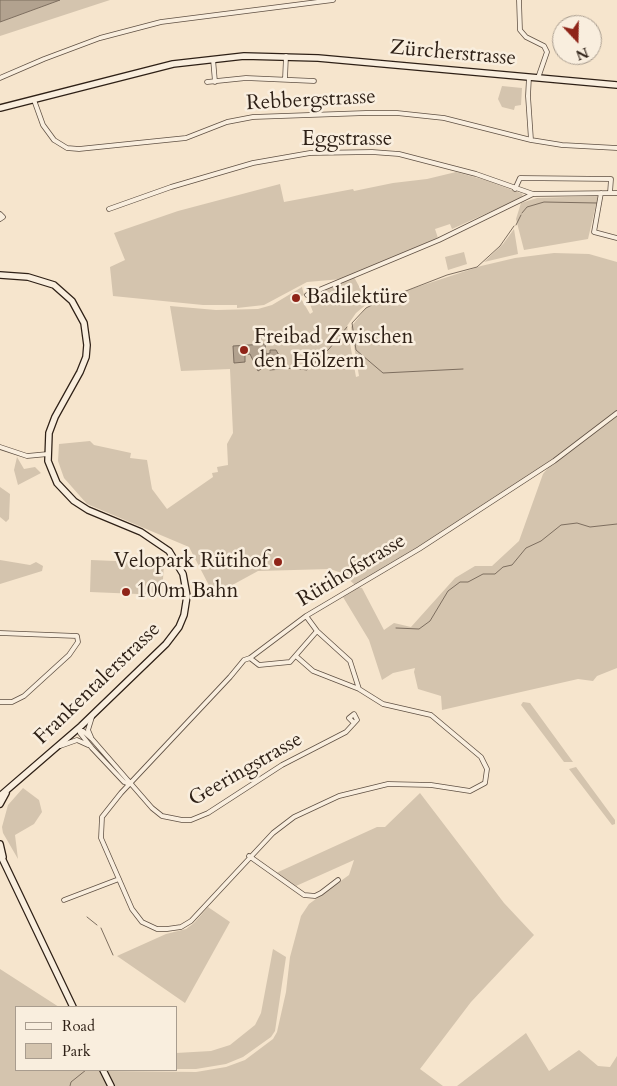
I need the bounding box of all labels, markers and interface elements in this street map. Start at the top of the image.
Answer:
north arrow [552,15,602,65]
street label: Zürcherstrasse [389,36,517,72]
text: N [573,42,591,65]
street label: Rebbergstrasse [246,85,376,117]
street label: Eggstrasse [302,127,392,153]
place label: Badilektüre [306,285,408,311]
marker: Badilektüre [290,292,302,304]
place label: Freibad Zwischen den Hölzern [254,325,414,375]
marker: Freibad Zwischen den Hölzern [238,344,250,356]
street label: Rütihofstrasse [293,529,411,613]
place label: Velopark Rütihof [114,549,268,575]
marker: Velopark Rütihof [272,556,284,568]
place label: 100m Bahn [136,579,238,605]
marker: 100m Bahn [120,586,132,598]
street label: Frankentalerstrasse [30,617,166,751]
street label: Geeringstrasse [185,727,307,813]
legend [15,1006,178,1071]
text: Road [62,1016,95,1036]
text: Park [62,1041,91,1061]

